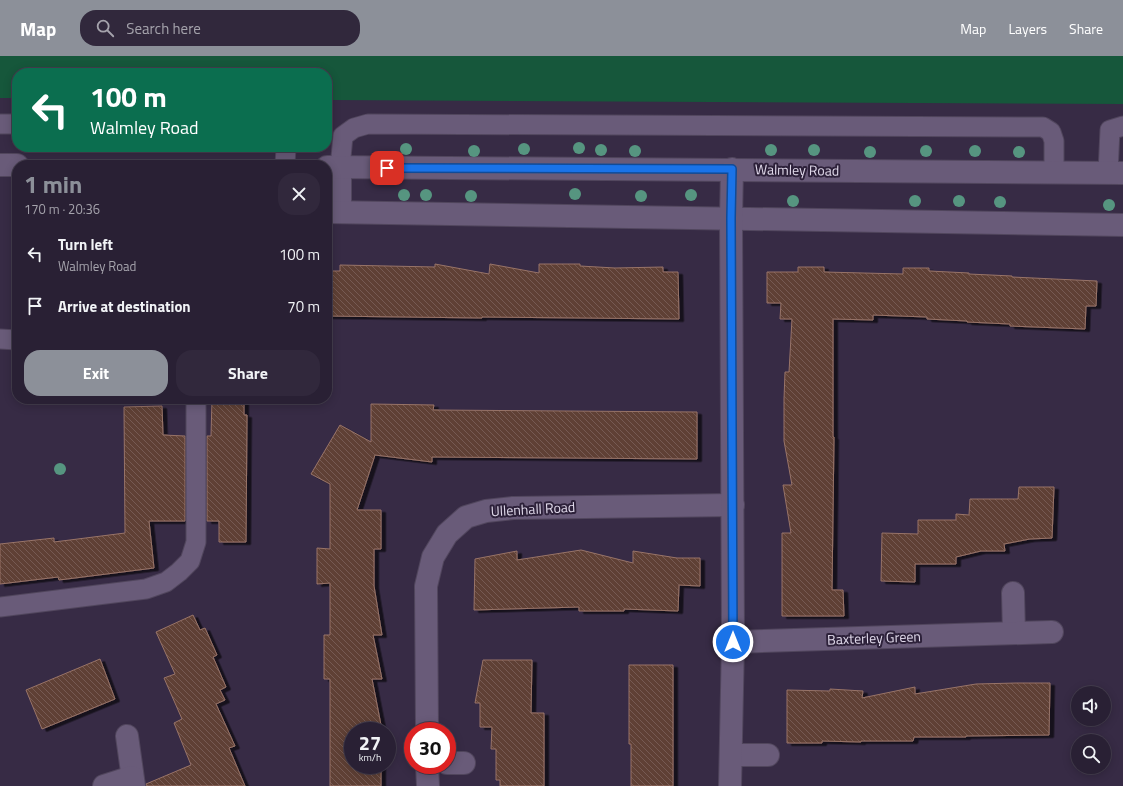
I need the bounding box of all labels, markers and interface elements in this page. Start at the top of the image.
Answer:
search box [80,10,360,46]
text: Map [20,14,56,43]
icon: search [94,17,116,39]
text: Search here [126,17,201,40]
text: Map [960,18,986,39]
text: Layers [1008,18,1047,39]
text: Share [1069,18,1103,39]
text: 100 m [90,75,167,118]
icon: left [24,84,76,136]
text: Walmley Road [90,114,199,141]
pin [370,151,404,185]
icon: arrive [376,157,398,179]
street label: Walmley Road [755,158,839,181]
text: 1 min [24,166,82,202]
button: close [278,173,320,215]
text: 170 m · 20:36 [24,199,100,219]
text: Turn left [58,233,113,256]
icon: left [24,243,46,265]
text: 100 m [279,243,320,266]
text: Walmley Road [58,256,136,276]
icon: arrive [24,295,46,317]
text: Arrive at destination [58,295,191,318]
text: 70 m [287,295,320,318]
button: Exit [24,350,168,396]
button: Share [176,350,320,396]
street label: Ullenhall Road [490,496,576,521]
position arrow [712,621,754,663]
street label: Baxterley Green [827,625,921,650]
map controls [1071,686,1111,774]
button: sound [1071,686,1111,726]
speed limit sign: 30 [404,722,456,774]
text: 27 [359,727,381,758]
button: search [1071,734,1111,774]
text: km/h [359,750,381,765]

